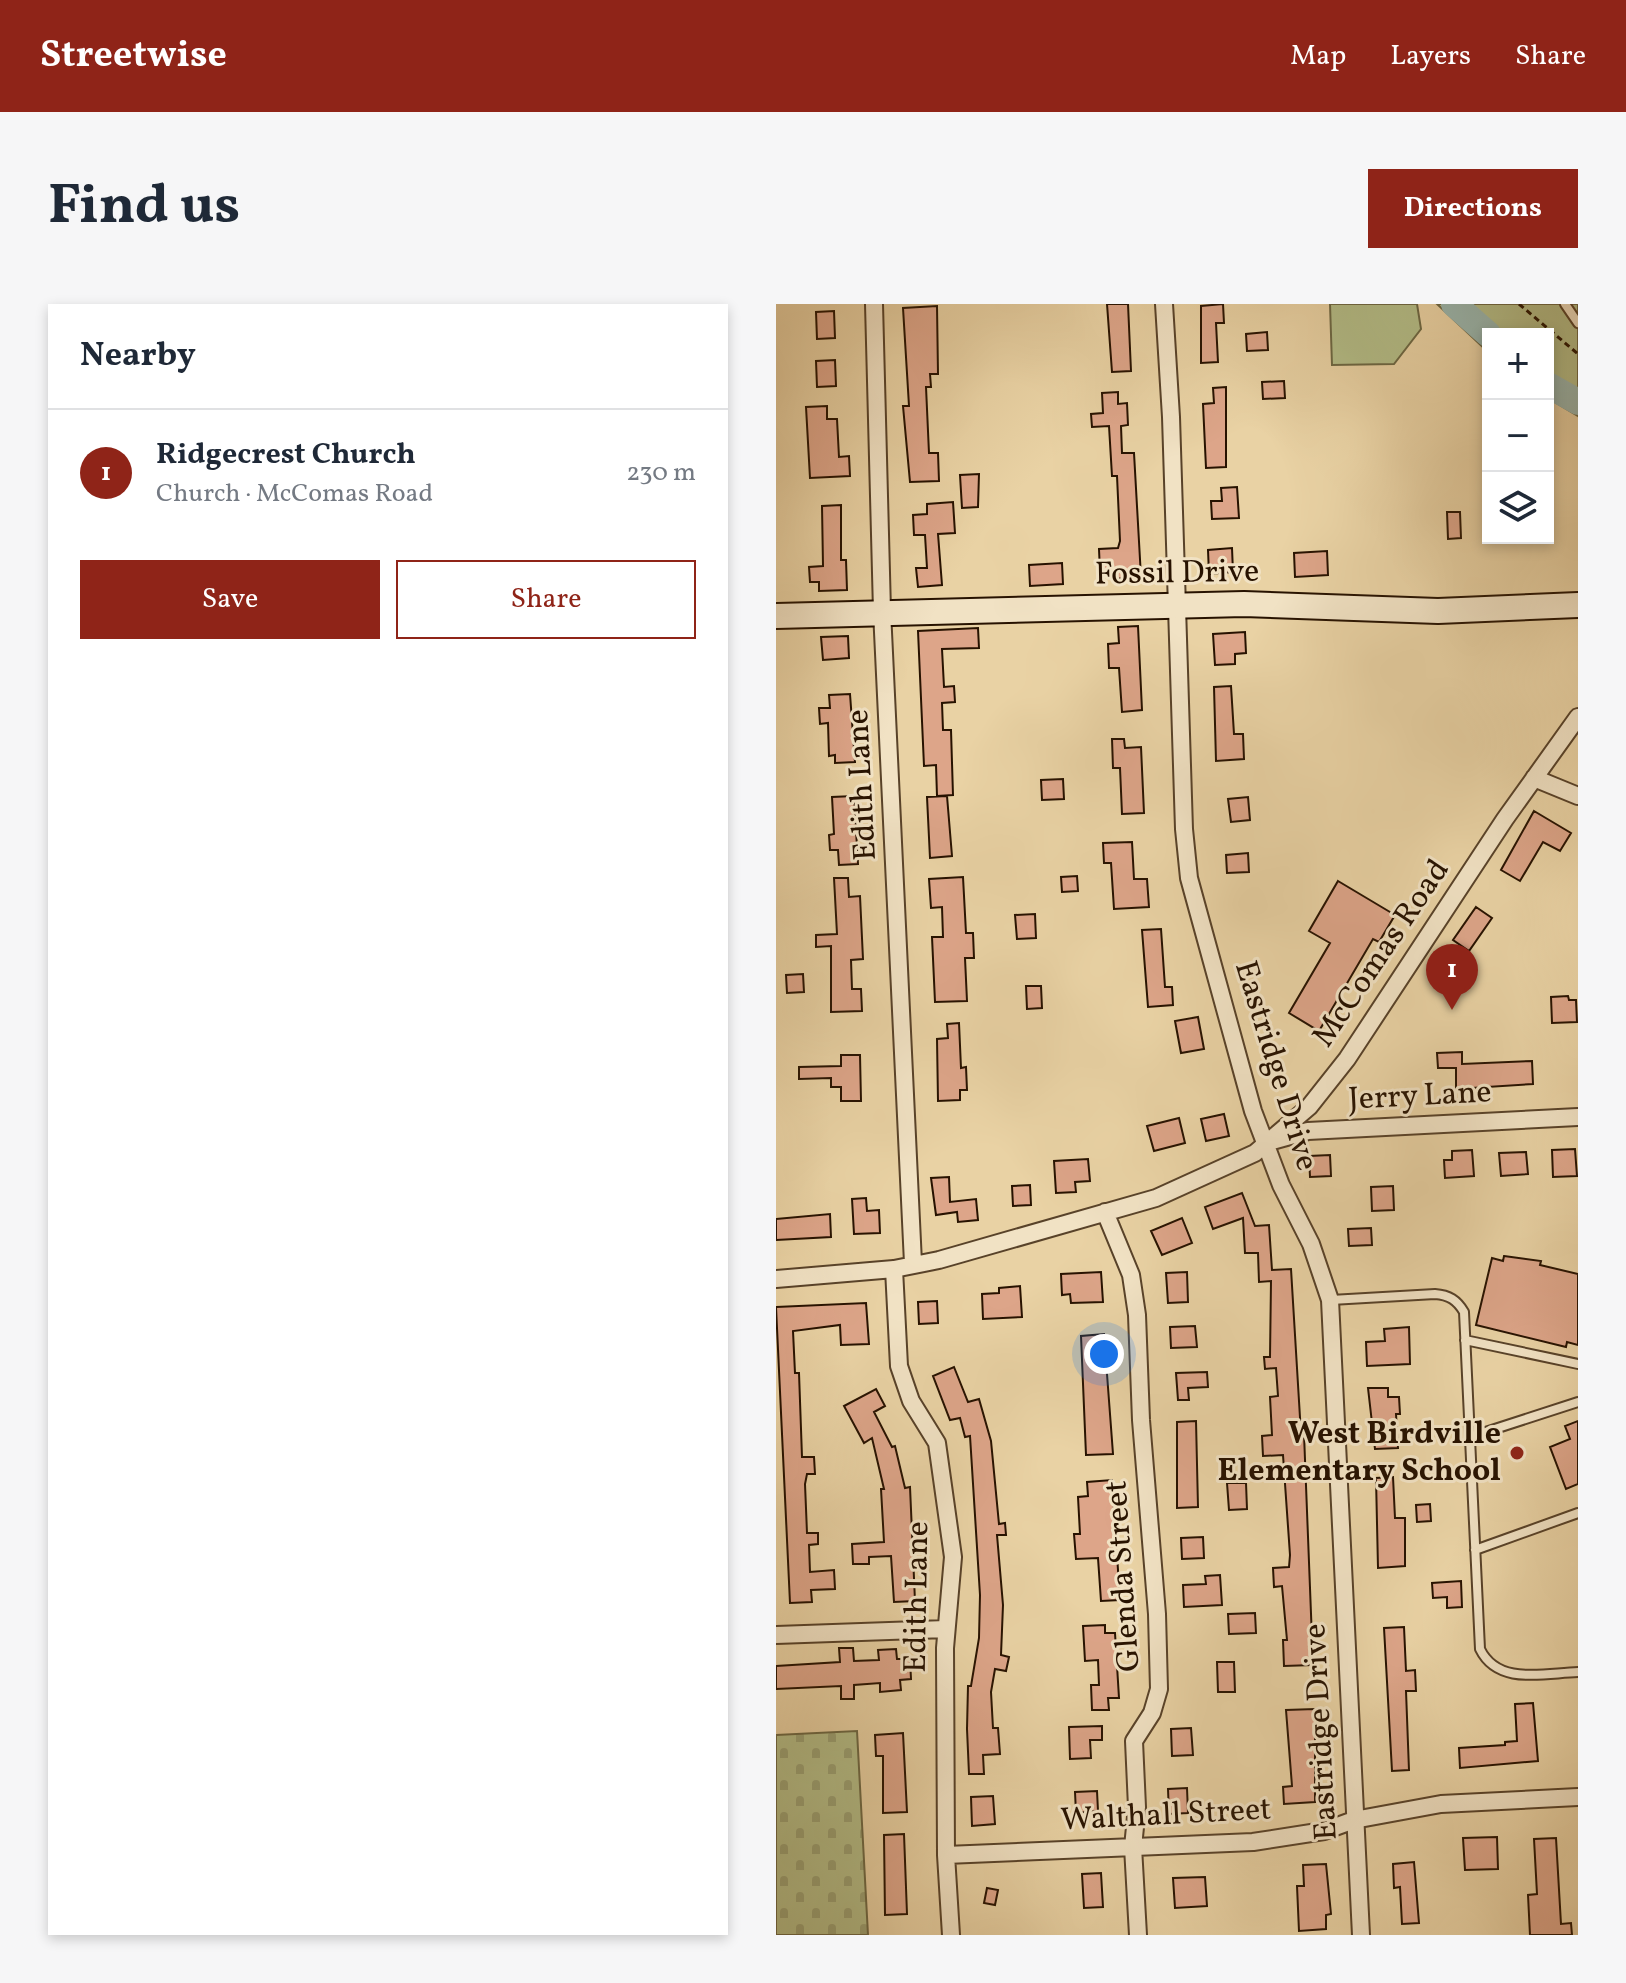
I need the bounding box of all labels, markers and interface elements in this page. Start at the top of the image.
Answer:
text: Streetwise [40,30,227,83]
text: Map [1290,37,1346,76]
text: Layers [1390,37,1471,76]
text: Share [1515,37,1586,76]
text: Find us [48,169,240,247]
button: Directions [1368,169,1578,248]
map controls [1482,328,1554,544]
button: + [1482,328,1554,400]
text: Nearby [80,333,196,380]
button: − [1482,400,1554,472]
text: Ridgecrest Church [156,434,416,476]
text: 1 [101,455,111,491]
text: 230 m [626,455,696,491]
button: layers [1482,472,1554,544]
text: Church · McComas Road [156,476,433,512]
street label: Fossil Drive [1094,551,1260,597]
button: Save [80,560,380,639]
button: Share [396,560,696,639]
street label: Edith Lane [837,708,889,862]
street label: McComas Road [1303,851,1461,1057]
pin: 1 [1426,944,1478,1010]
street label: Eastridge Drive [1222,956,1328,1176]
street label: Jerry Lane [1347,1071,1493,1123]
your location [1084,1334,1124,1374]
place label: West Birdville Elementary School [1217,1413,1501,1494]
marker: West Birdville Elementary School [1508,1444,1526,1462]
street label: Glenda Street [1095,1479,1153,1673]
street label: Edith Lane [895,1521,941,1673]
street label: Eastridge Drive [1294,1622,1350,1842]
street label: Walthall Street [1059,1789,1273,1843]

